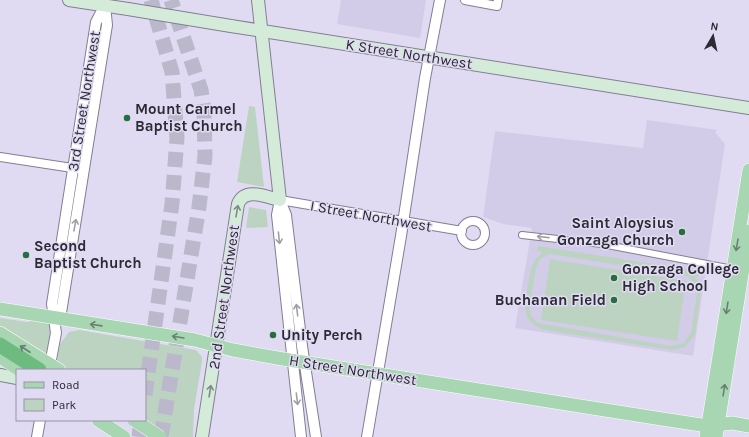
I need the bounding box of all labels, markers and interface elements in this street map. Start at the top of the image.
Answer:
north arrow [693,16,733,56]
text: N [710,20,719,34]
street label: 3rd Street Northwest [64,29,104,173]
street label: K Street Northwest [344,35,474,73]
place label: Mount Carmel Baptist Church [135,100,243,135]
marker: Mount Carmel Baptist Church [122,113,132,123]
street label: I Street Northwest [309,196,434,236]
one-way arrow [233,204,241,217]
place label: Saint Aloysius Gonzaga Church [557,214,674,249]
one-way arrow [71,219,79,232]
street label: 2nd Street Northwest [205,223,243,370]
marker: Saint Aloysius Gonzaga Church [677,227,687,237]
one-way arrow [276,231,283,244]
one-way arrow [537,234,550,241]
place label: Second Baptist Church [34,237,142,272]
one-way arrow [733,238,741,251]
marker: Second Baptist Church [21,250,31,260]
place label: Gonzaga College High School [622,260,739,295]
marker: Gonzaga College High School [609,273,619,283]
place label: Buchanan Field [495,291,606,309]
marker: Buchanan Field [609,295,619,305]
one-way arrow [722,301,730,314]
one-way arrow [293,304,301,317]
one-way arrow [89,321,102,329]
place label: Unity Perch [281,326,363,344]
marker: Unity Perch [268,330,278,340]
one-way arrow [172,333,185,341]
one-way arrow [20,345,31,353]
street label: H Street Northwest [288,351,418,389]
legend [16,369,146,421]
text: Road [52,378,80,392]
one-way arrow [720,384,728,397]
one-way arrow [206,385,214,398]
one-way arrow [293,392,301,405]
text: Park [52,398,77,412]

